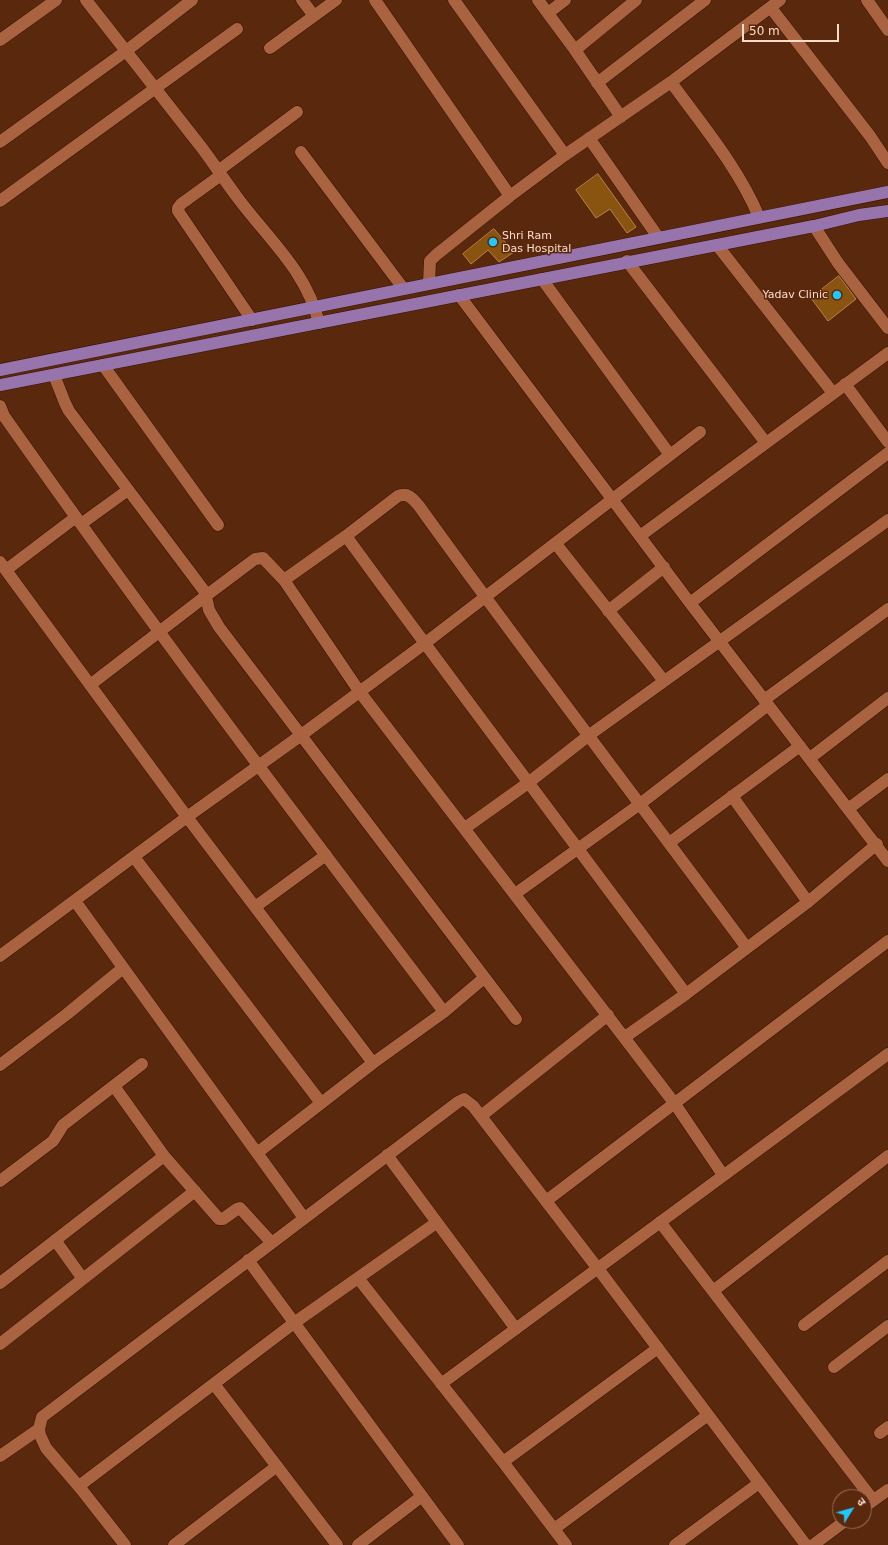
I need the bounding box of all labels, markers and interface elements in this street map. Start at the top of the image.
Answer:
scale bar [744,16,841,42]
text: 50 m [749,24,780,38]
place label: Shri Ram Das Hospital [502,229,571,255]
marker: Shri Ram Das Hospital [487,236,499,248]
place label: Yadav Clinic [762,288,828,302]
marker: Yadav Clinic [831,289,843,301]
north arrow [832,1489,872,1529]
text: उ [854,1496,868,1509]

